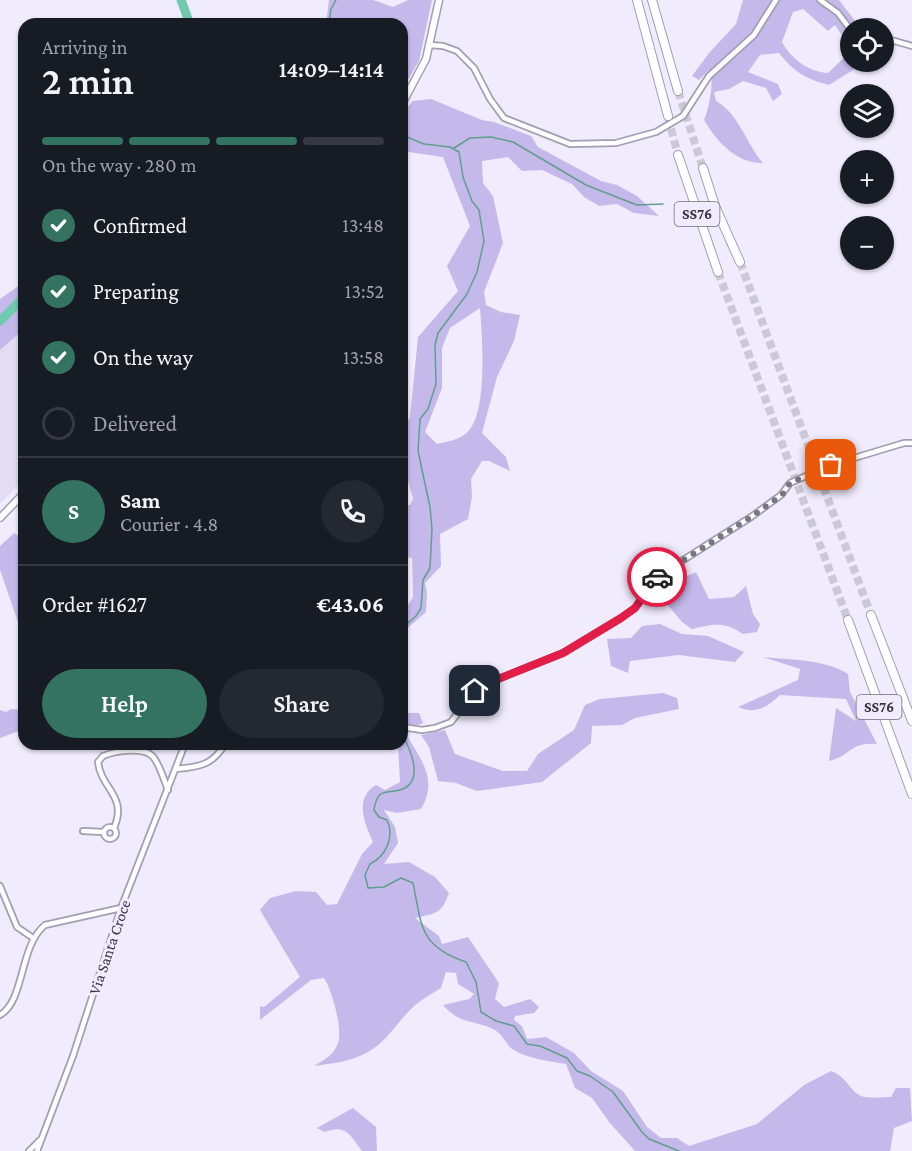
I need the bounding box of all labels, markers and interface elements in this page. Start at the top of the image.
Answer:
map controls [840,18,894,270]
button: locate [840,18,894,72]
text: Arriving in [42,36,127,58]
text: 14:09–14:14 [279,57,384,82]
text: 2 min [42,59,134,102]
button: layers [840,84,894,138]
button: + [840,150,894,204]
text: On the way · 280 m [42,154,196,176]
road number: SS76 [674,202,720,226]
icon: check [42,209,75,242]
text: Confirmed [93,213,187,238]
text: 13:48 [342,214,384,236]
button: − [840,216,894,270]
icon: check [42,275,75,308]
text: Preparing [93,279,179,304]
text: 13:52 [345,280,384,302]
icon: check [42,341,75,374]
text: On the way [93,345,193,370]
text: 13:58 [343,346,384,368]
text: Delivered [93,411,177,436]
pin [805,439,856,490]
icon: bag [814,448,847,481]
button: phone [321,480,384,543]
text: Sam [120,488,160,513]
text: S [68,499,79,524]
text: Courier · 4.8 [120,513,218,535]
courier [627,547,687,607]
icon: car [641,561,674,594]
text: Order #1627 [42,592,147,617]
text: €43.06 [317,592,384,617]
pin [449,665,500,716]
button: Help [42,669,207,738]
button: Share [219,669,384,738]
icon: home [458,674,491,707]
road number: SS76 [856,695,902,719]
street label: Via Santa Croce [85,898,134,997]

